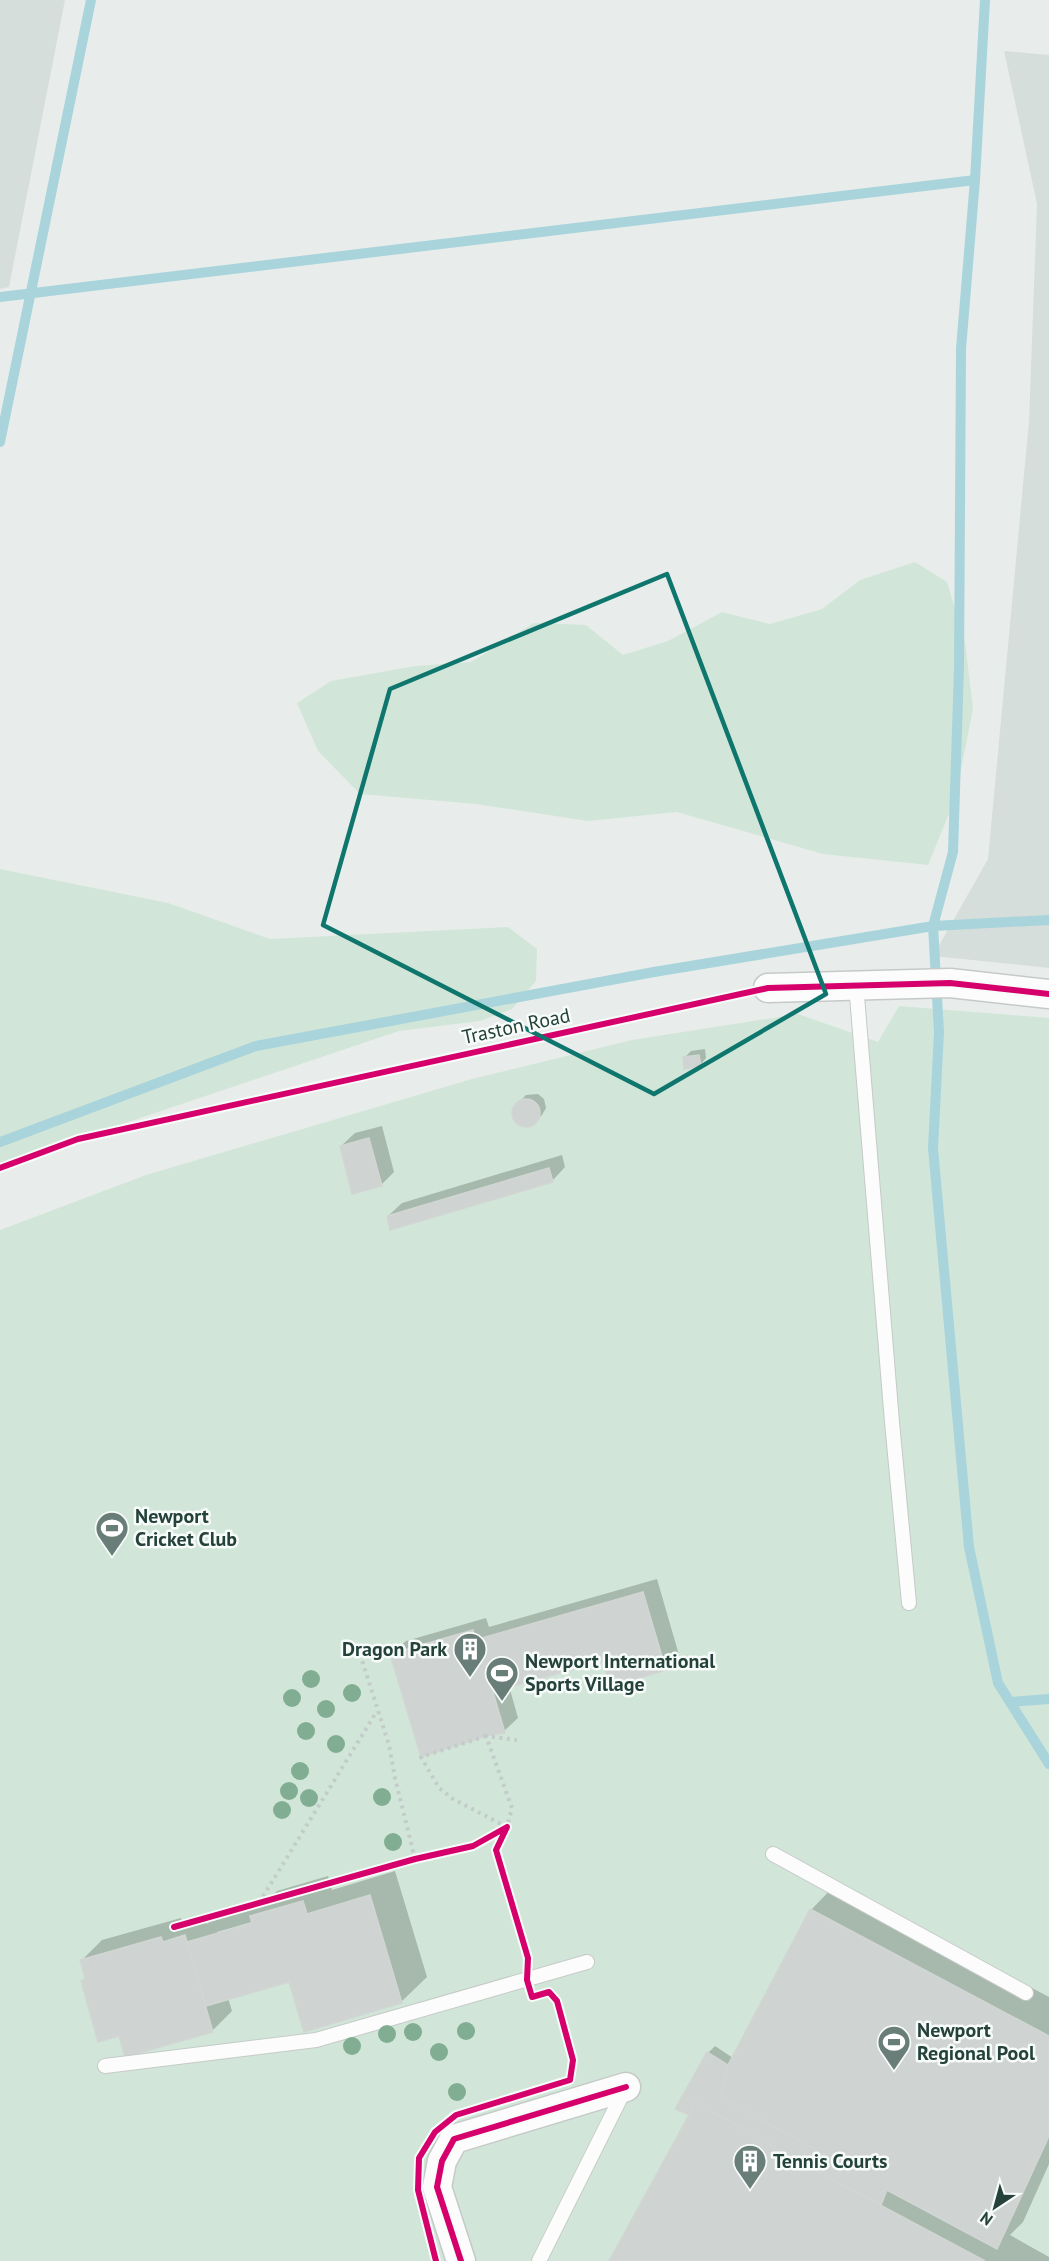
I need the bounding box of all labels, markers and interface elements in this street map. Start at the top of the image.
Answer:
street label: Traston Road [459,1002,573,1050]
place label: Newport Cricket Club [135,1503,237,1552]
sports icon: Newport Cricket Club [94,1510,130,1557]
building icon: Dragon Park [452,1631,488,1678]
place label: Dragon Park [342,1636,447,1662]
place label: Newport International Sports Village [525,1648,715,1697]
sports icon: Newport International Sports Village [484,1655,520,1702]
place label: Newport Regional Pool [917,2017,1035,2066]
sports icon: Newport Regional Pool [876,2024,912,2071]
building icon: Tennis Courts [732,2143,768,2190]
place label: Tennis Courts [773,2148,887,2174]
north arrow [965,2177,1025,2237]
text: N [976,2208,996,2230]

